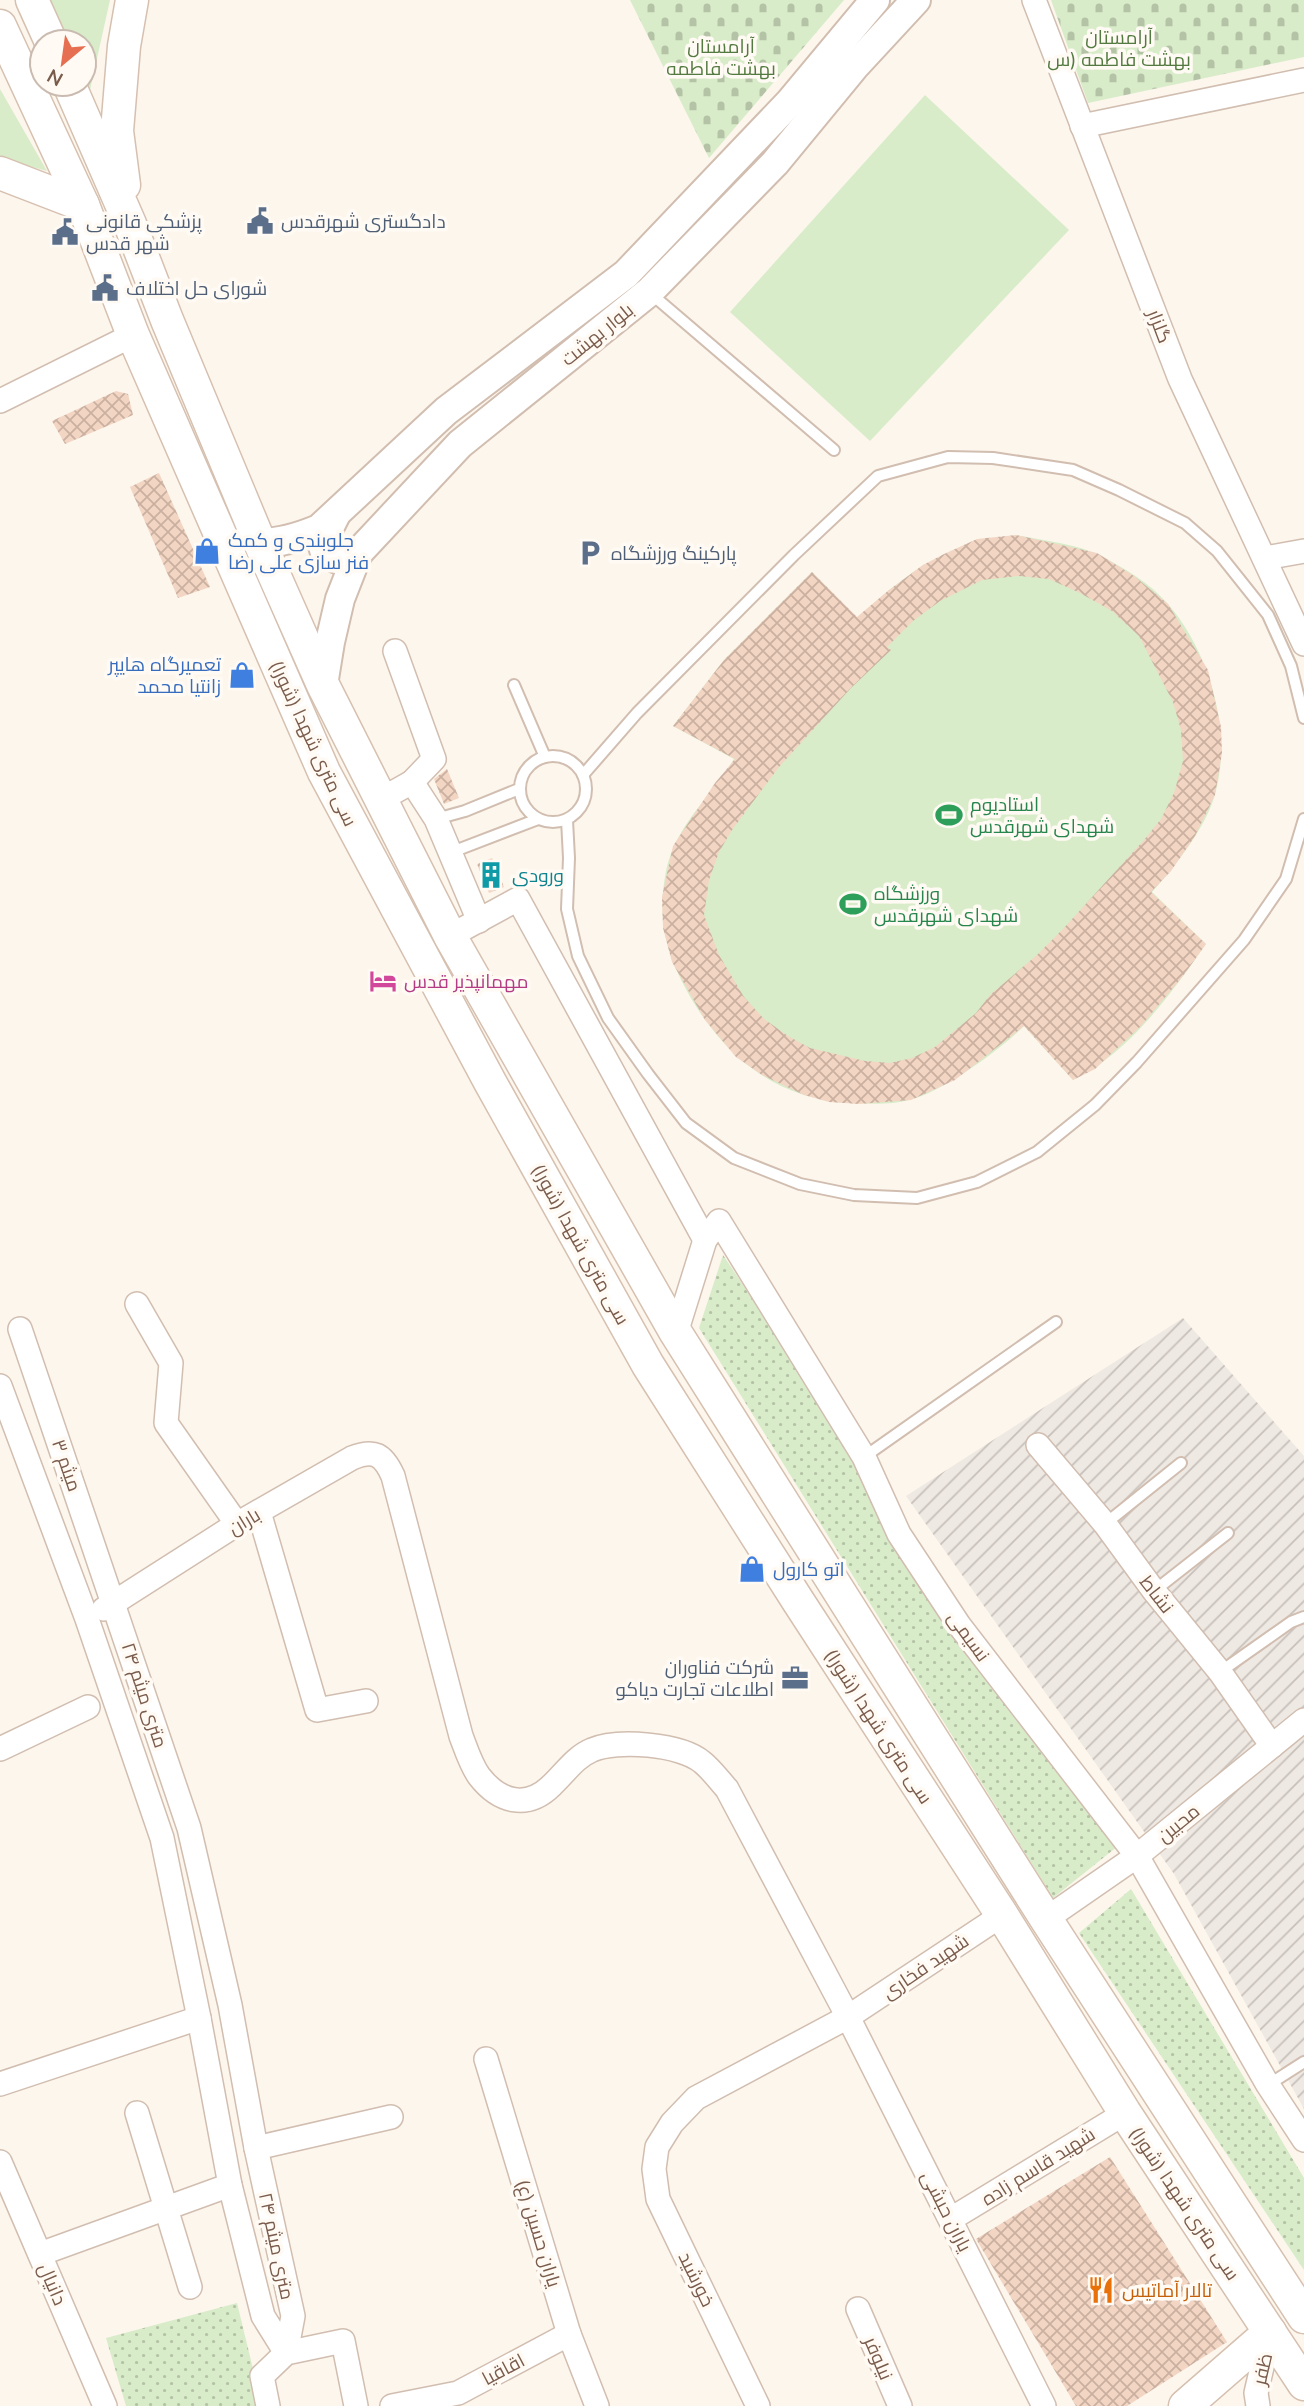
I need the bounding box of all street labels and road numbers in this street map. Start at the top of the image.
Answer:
street label: بلوار بهشت [556,297,638,371]
street label: گلزار [1142,305,1177,346]
street label: سی متری شهدا (شورا) [265,656,363,830]
street label: سی متری شهدا (شورا) [527,1159,635,1329]
street label: میثم ۳ [45,1436,87,1495]
street label: باران [223,1502,265,1540]
street label: نشاط [1135,1570,1179,1618]
street label: نسیمی [943,1606,995,1666]
street label: ۲۴ متری میثم [115,1639,173,1751]
street label: سی متری شهدا (شورا) [820,1644,938,1808]
street label: محبین [1152,1799,1204,1847]
street label: شهید فخاری [877,1928,973,2004]
street label: شهید قاسم زاده [977,2121,1100,2212]
street label: سی متری شهدا (شورا) [1125,2122,1245,2284]
street label: یاران حبشی [916,2166,978,2256]
street label: یاران حسین (ع) [509,2176,567,2290]
street label: ۲۴ متری میثم [252,2190,300,2302]
street label: خورشید [674,2248,720,2310]
street label: دانیال [34,2259,72,2309]
street label: نیلوفر [859,2332,899,2383]
street label: اقاقیا [478,2348,528,2390]
street label: ظفر [1246,2351,1277,2388]

